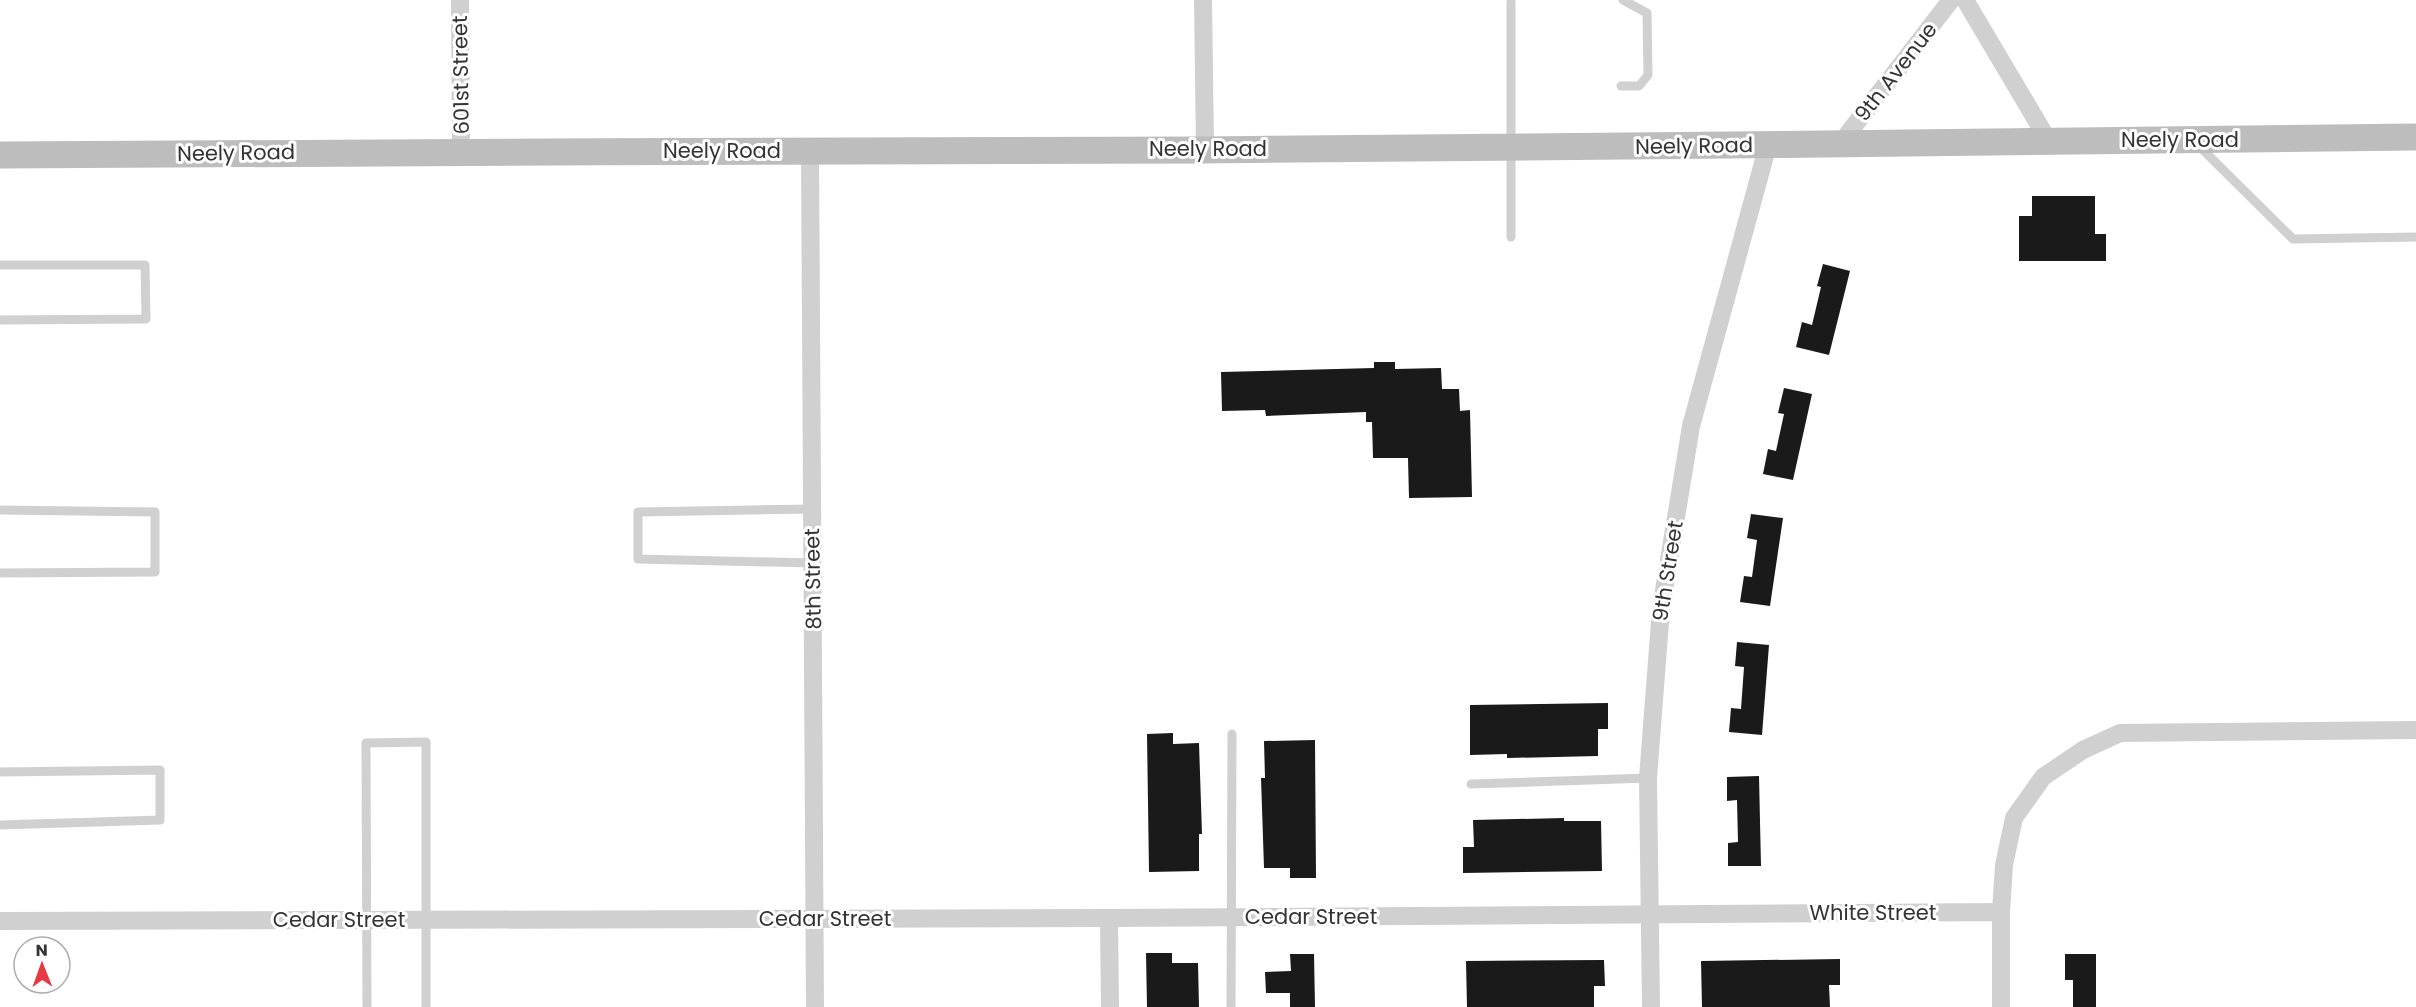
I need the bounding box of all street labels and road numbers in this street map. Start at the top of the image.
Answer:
street label: 601st Street [445,15,476,135]
street label: 9th Avenue [1848,16,1944,127]
street label: Neely Road [2121,125,2239,154]
street label: Neely Road [1635,130,1753,161]
street label: Neely Road [1149,134,1267,163]
street label: Neely Road [663,136,781,165]
street label: Neely Road [177,137,295,168]
street label: 9th Street [1645,519,1690,623]
street label: 8th Street [797,528,828,630]
street label: White Street [1810,898,1936,927]
street label: Cedar Street [1245,902,1377,931]
street label: Cedar Street [759,904,891,933]
street label: Cedar Street [273,905,405,934]

